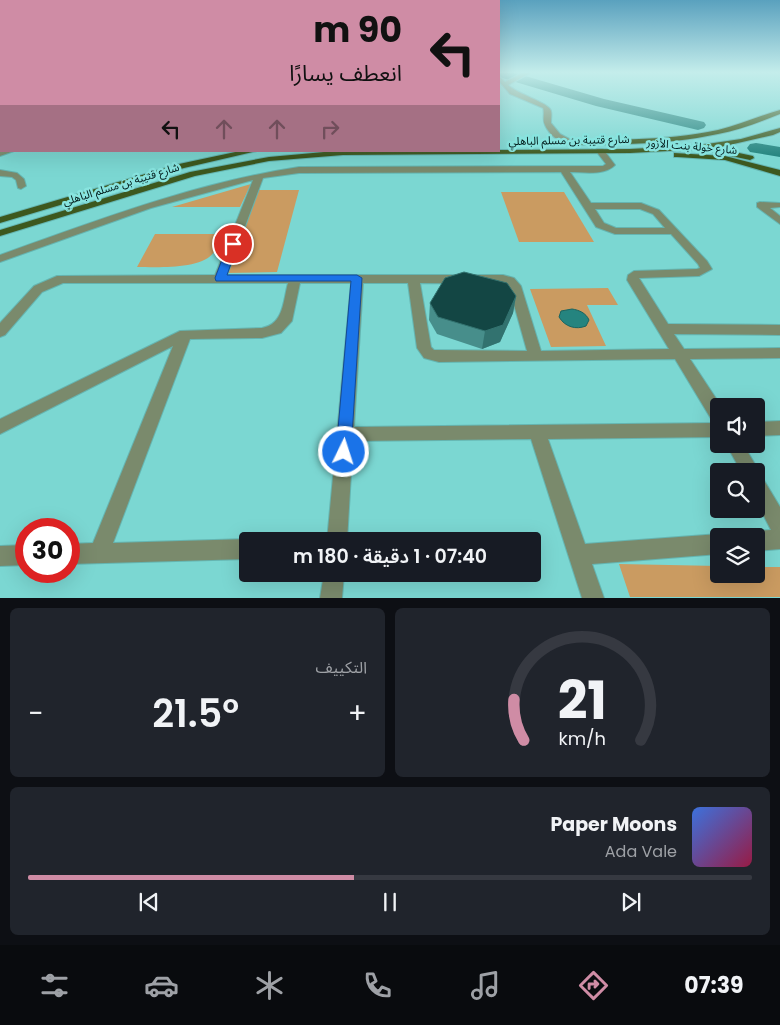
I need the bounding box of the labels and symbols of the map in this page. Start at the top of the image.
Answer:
street label: شارع قتيبة بن مسلم الباهلي [508,131,630,151]
street label: شارع خولة بنت الأزور [645,134,738,158]
street label: شارع قتيبة بن مسلم الباهلي [61,159,182,211]
pin [212,223,254,265]
position arrow [317,425,369,477]
speed limit sign: 30 [15,518,80,583]

